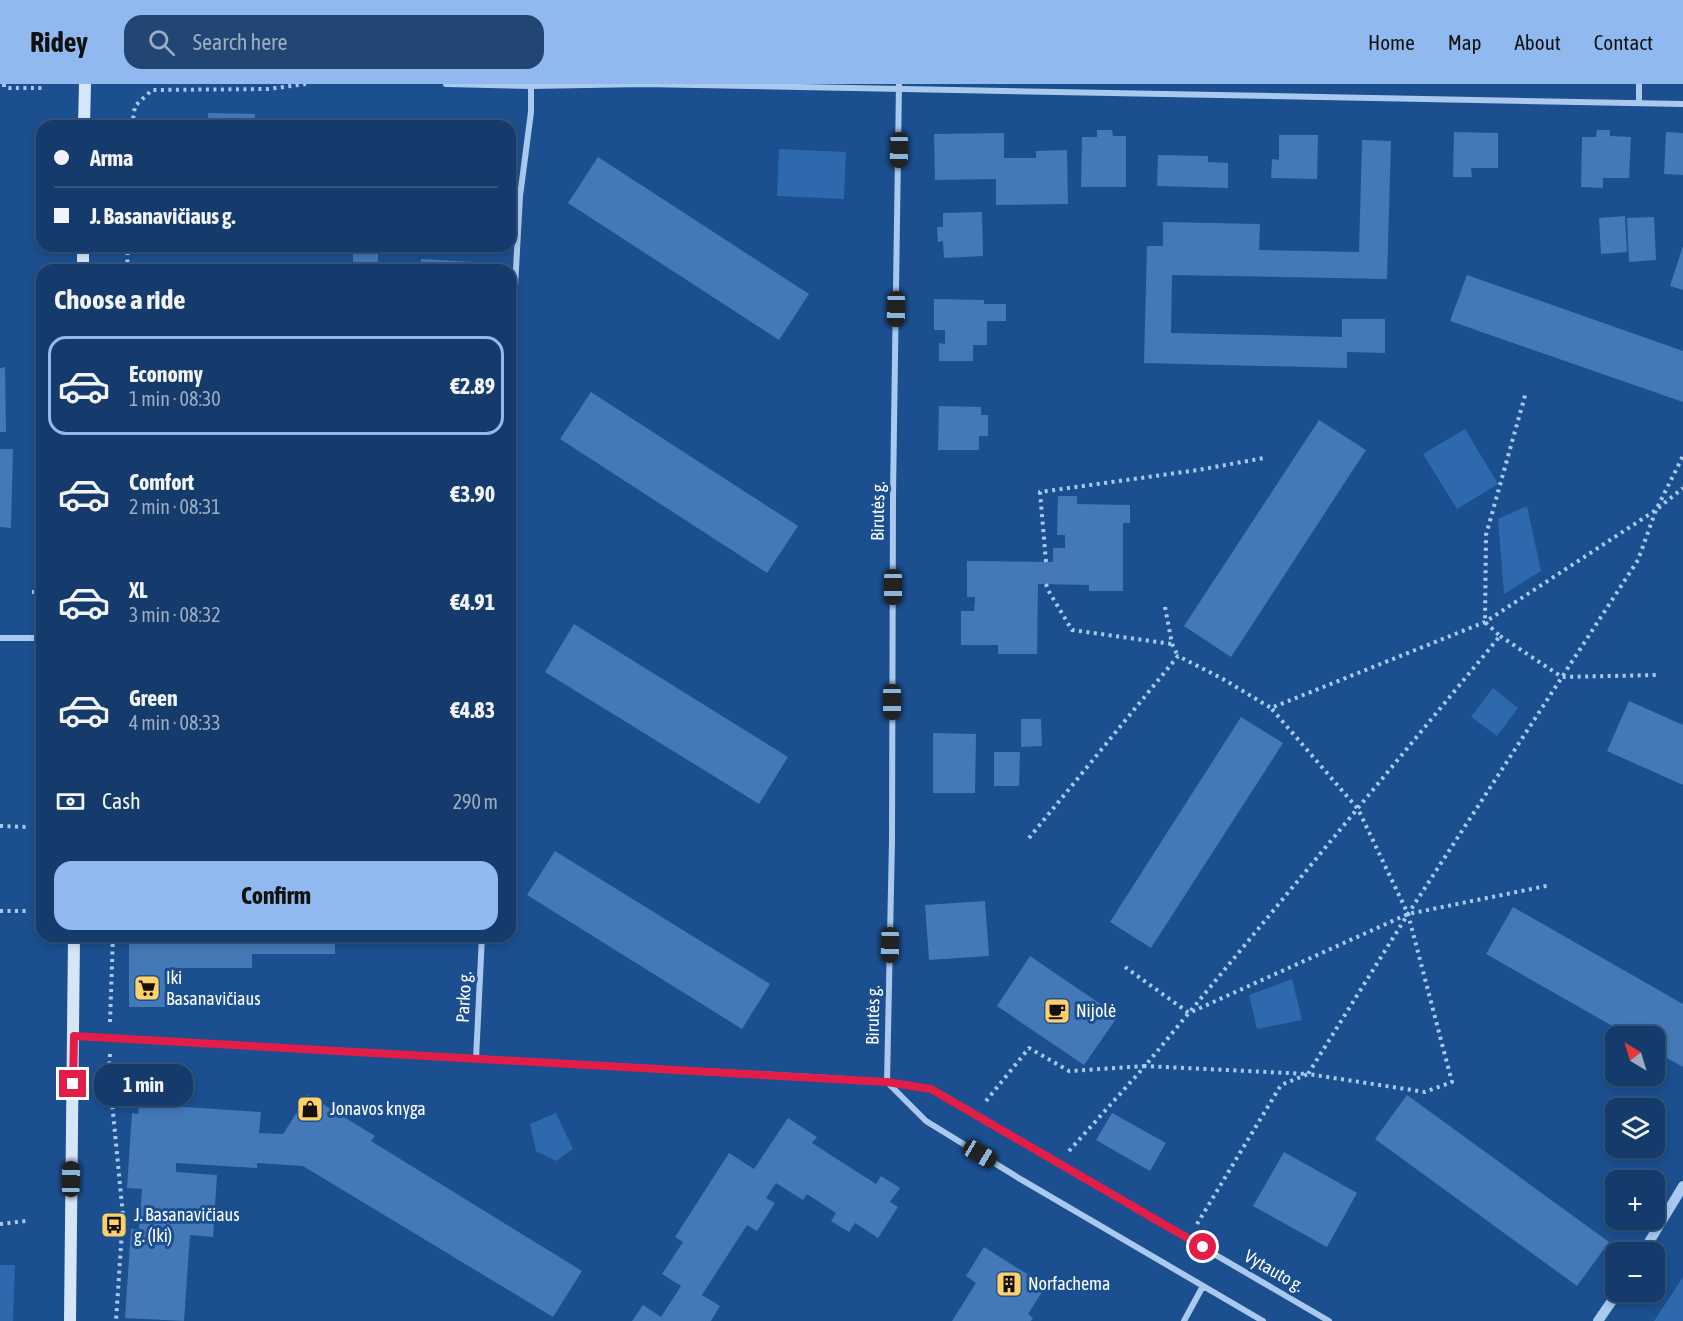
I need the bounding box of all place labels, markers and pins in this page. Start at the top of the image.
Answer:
place label: Iki Basanavičiaus [166,967,261,1009]
supermarket icon: Iki Basanavičiaus [132,973,162,1003]
cafe icon: Nijolė [1042,996,1072,1026]
place label: Nijolė [1076,1000,1116,1021]
shop icon: Jonavos knyga [295,1094,325,1124]
place label: Jonavos knyga [330,1098,426,1119]
place label: J. Basanavičiaus g. (Iki) [134,1204,240,1246]
bus stop icon: J. Basanavičiaus g. (Iki) [99,1210,129,1240]
building icon: Norfachema [994,1269,1024,1299]
place label: Norfachema [1028,1273,1110,1294]

